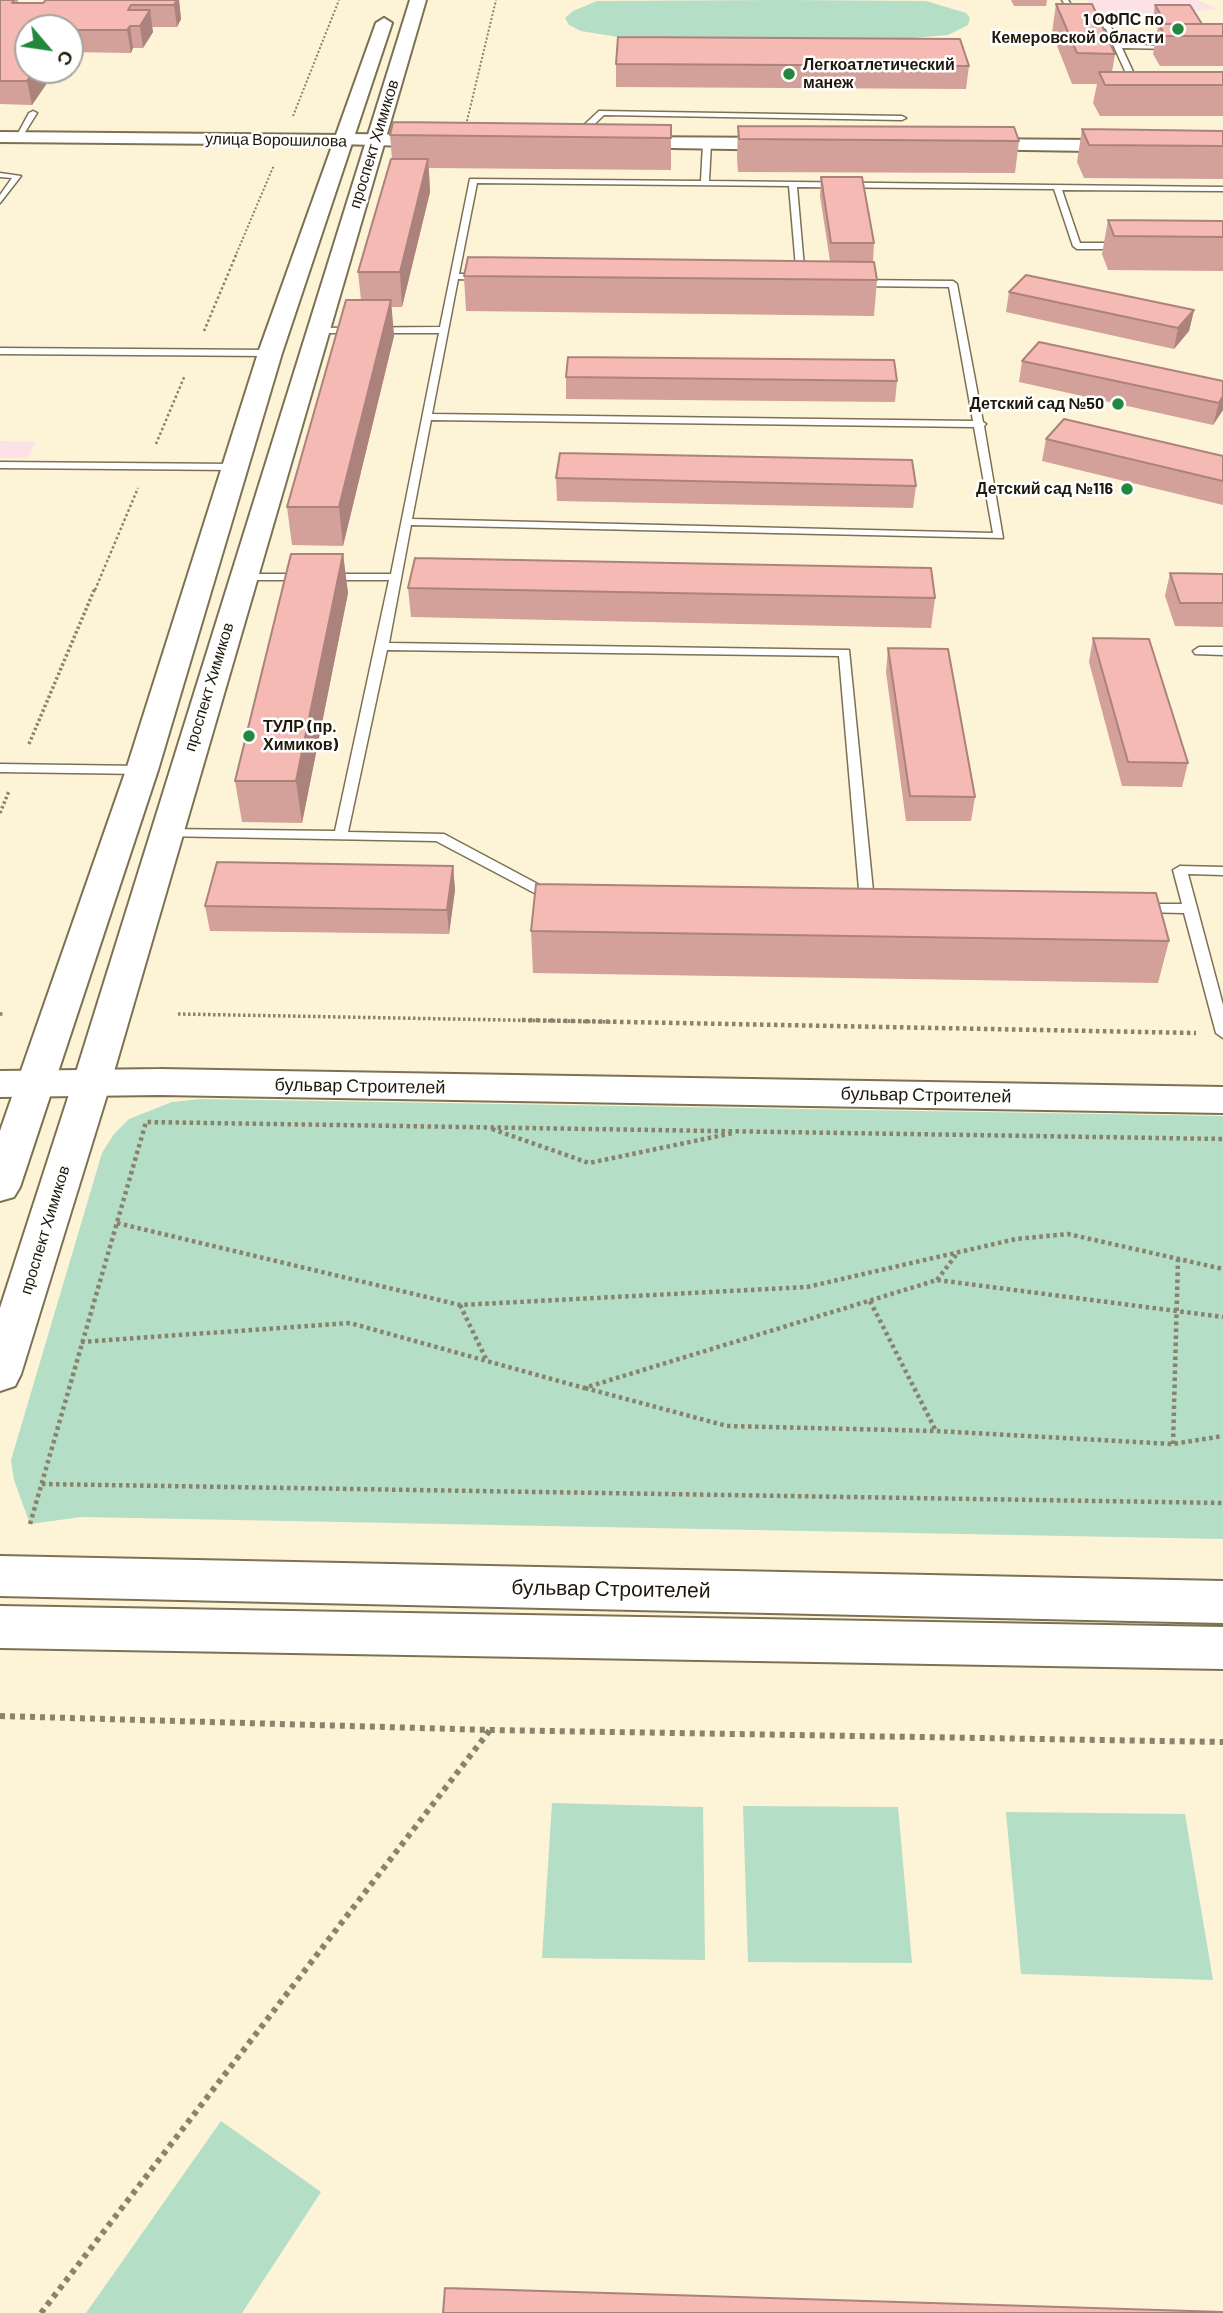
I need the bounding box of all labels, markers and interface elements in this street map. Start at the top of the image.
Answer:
place label: 1 ОФПС по Кемеровской области [991,10,1164,48]
north arrow [14,14,84,84]
marker: 1 ОФПС по Кемеровской области [1170,21,1186,37]
text: С [53,47,79,70]
place label: Легкоатлетический манеж [803,55,955,93]
marker: Легкоатлетический манеж [781,66,797,82]
street label: проспект Химиков [345,77,403,211]
street label: улица Ворошилова [205,129,347,151]
place label: Детский сад №50 [969,394,1104,414]
marker: Детский сад №50 [1110,396,1126,412]
place label: Детский сад №116 [976,479,1113,499]
marker: Детский сад №116 [1119,481,1135,497]
street label: проспект Химиков [180,620,238,754]
place label: ТУЛР (пр. Химиков) [263,717,338,755]
marker: ТУЛР (пр. Химиков) [241,728,257,744]
street label: бульвар Строителей [274,1074,446,1098]
street label: бульвар Строителей [840,1083,1012,1107]
street label: проспект Химиков [16,1163,74,1297]
street label: бульвар Строителей [511,1575,711,1603]

